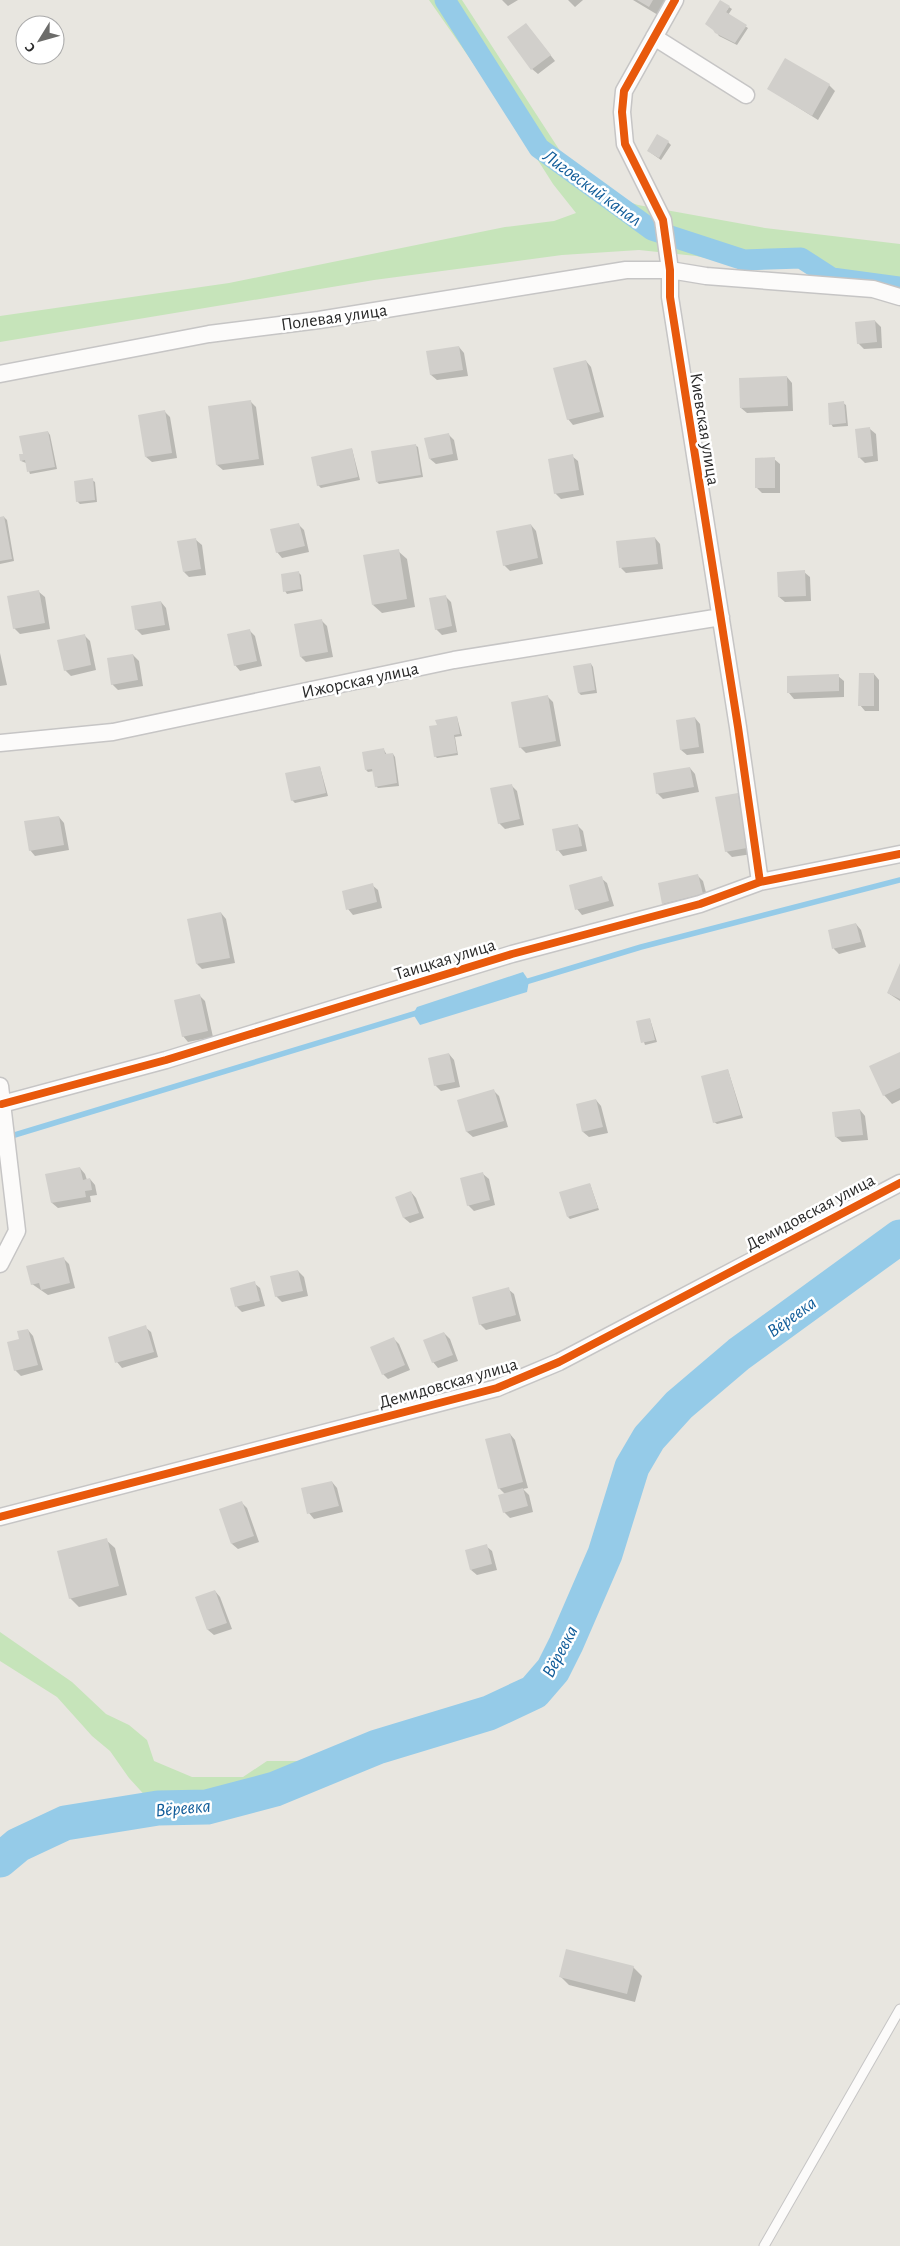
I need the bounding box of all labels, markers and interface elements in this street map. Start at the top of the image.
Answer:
north arrow [15,15,65,65]
text: С [22,40,38,55]
water label: Лиговский канал [539,146,645,230]
street label: Полевая улица [280,302,389,334]
street label: Киевская улица [686,372,722,487]
street label: Ижорская улица [300,660,420,702]
street label: Таицкая улица [393,936,498,984]
street label: Демидовская улица [743,1171,878,1255]
water label: Вёревка [764,1293,820,1341]
street label: Демидовская улица [377,1356,520,1412]
water label: Вёревка [539,1623,582,1681]
water label: Вёревка [155,1797,212,1820]

